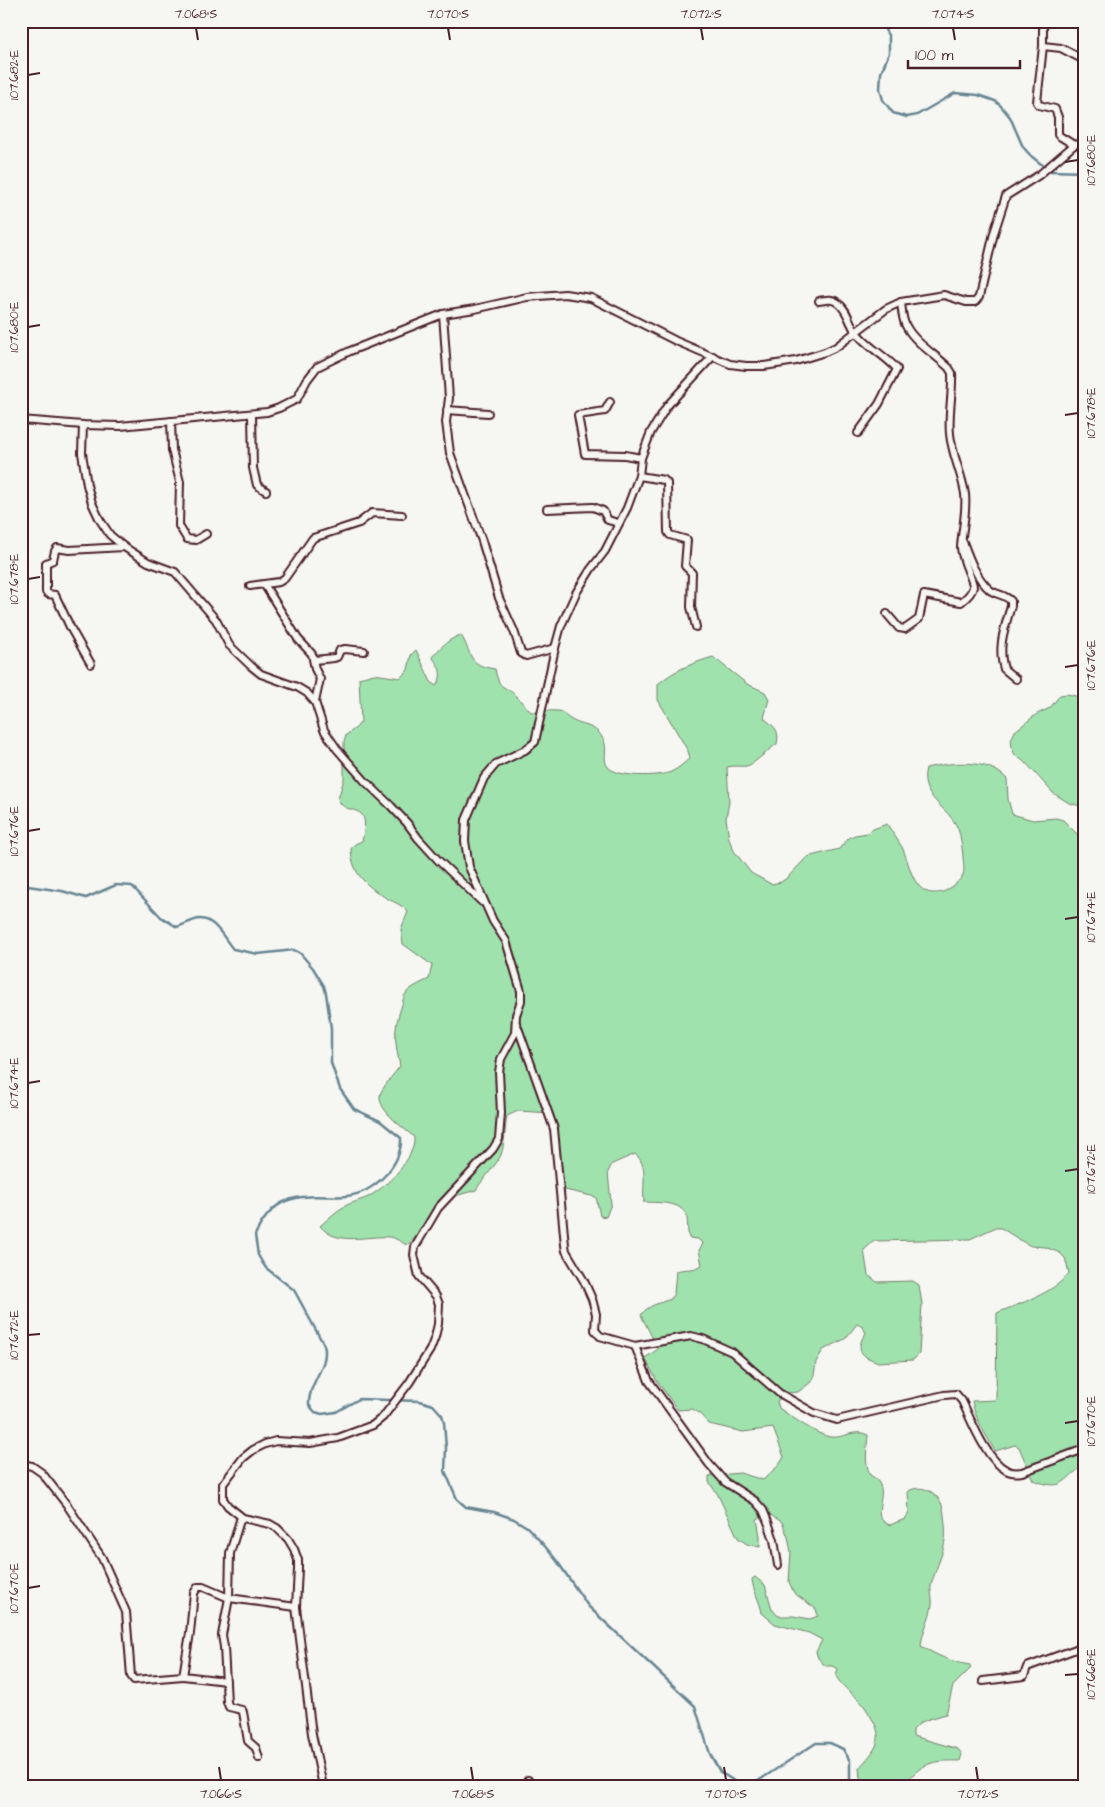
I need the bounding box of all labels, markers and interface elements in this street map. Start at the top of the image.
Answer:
text: 7.068°S [175,6,217,23]
text: 7.070°S [427,6,469,23]
text: 7.072°S [680,6,722,23]
text: 7.074°S [932,6,975,23]
scale bar [908,38,1020,70]
text: 100 m [915,45,954,66]
text: 107.682°E [6,50,23,100]
text: 107.680°E [1083,135,1100,185]
text: 107.680°E [6,302,23,352]
text: 107.678°E [1083,388,1100,438]
text: 107.678°E [6,554,23,604]
text: 107.676°E [1083,640,1100,690]
text: 107.676°E [6,806,23,856]
text: 107.674°E [1083,892,1100,943]
text: 107.674°E [6,1058,23,1109]
text: 107.672°E [1083,1144,1100,1194]
text: 107.672°E [6,1310,23,1360]
text: 107.670°E [1083,1396,1100,1446]
text: 107.670°E [6,1563,23,1613]
text: 107.668°E [1083,1649,1100,1699]
text: 7.066°S [200,1786,242,1803]
text: 7.068°S [452,1786,494,1803]
text: 7.070°S [705,1786,747,1803]
text: 7.072°S [957,1786,999,1803]

